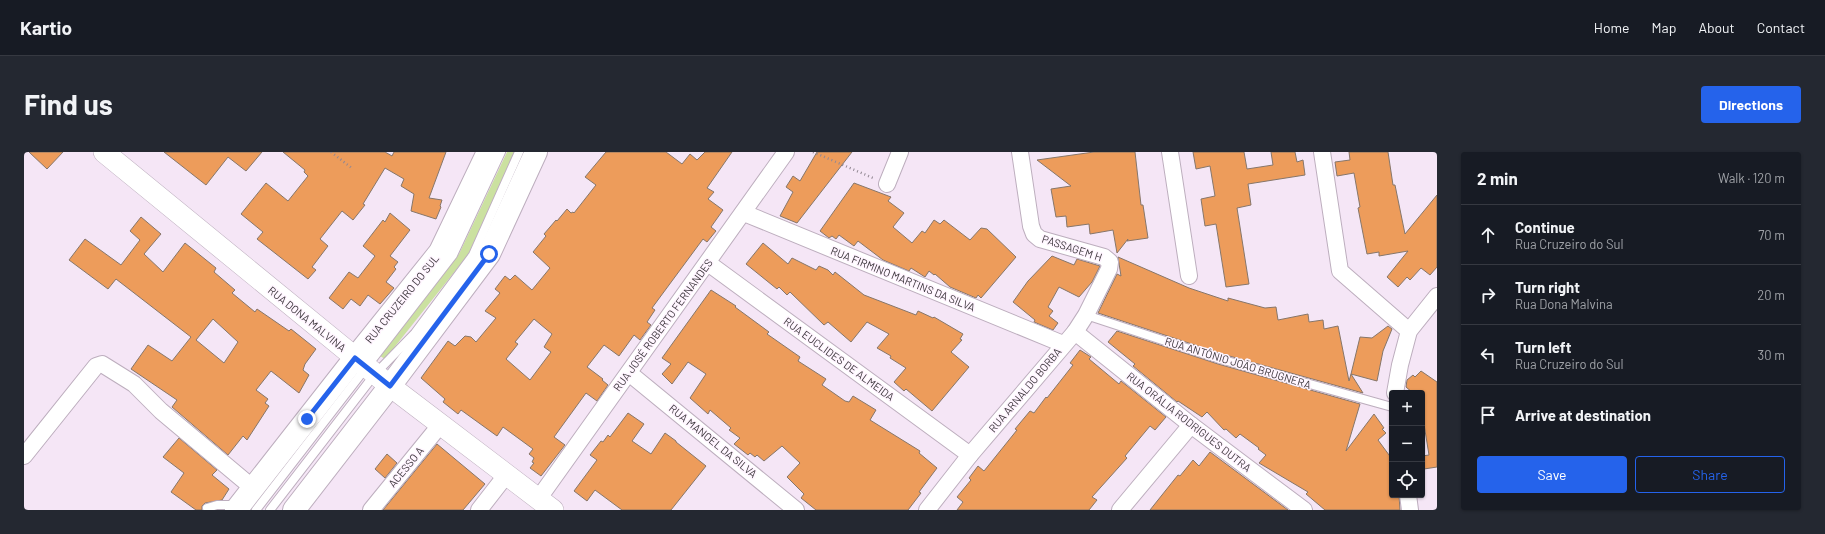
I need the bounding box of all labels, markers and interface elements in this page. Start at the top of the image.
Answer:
text: Kartio [20,16,72,39]
text: Home [1594,19,1630,36]
text: Map [1652,19,1676,36]
text: About [1698,19,1735,36]
text: Contact [1757,19,1805,36]
button: Directions [1701,86,1801,123]
text: Find us [24,87,113,121]
text: 2 min [1477,168,1518,188]
text: Walk · 120 m [1718,170,1785,186]
text: Continue [1515,218,1575,236]
icon: ahead [1477,224,1499,246]
text: 70 m [1758,227,1785,243]
street label: PASSAGEM H [1040,232,1104,263]
text: Rua Cruzeiro do Sul [1515,236,1623,252]
street label: RUA FIRMINO MARTINS DA SILVA [829,244,978,314]
route start [480,245,498,263]
street label: RUA CRUZEIRO DO SUL [362,252,441,346]
street label: RUA JOSÉ ROBERTO FERNANDES [610,256,715,393]
text: Turn right [1515,278,1580,296]
street label: RUA DONA MALVINA [266,283,349,354]
icon: right [1477,284,1499,306]
text: 20 m [1757,287,1785,303]
text: Rua Dona Malvina [1515,296,1613,312]
street label: RUA EUCLIDES DE ALMEIDA [782,314,897,403]
street label: RUA ANTÔNIO JOÃO BRUGNERA [1163,334,1313,391]
text: Turn left [1515,338,1571,356]
icon: left [1477,344,1499,366]
street label: RUA ARNALDO BORBA [986,345,1064,434]
text: 30 m [1758,347,1785,363]
text: Rua Cruzeiro do Sul [1515,356,1623,372]
street label: RUA ORÁLIA RODRIGUES DUTRA [1124,369,1254,474]
map controls [1389,390,1425,498]
button: + [1389,390,1425,426]
street label: RUA MANOEL DA SILVA [667,401,760,480]
icon: arrive [1477,404,1499,426]
text: Arrive at destination [1515,406,1651,424]
route end [298,410,316,428]
button: − [1389,426,1425,462]
street label: ACESSO A [385,444,426,490]
button: Save [1477,456,1627,493]
button: Share [1635,456,1785,493]
button: locate [1389,462,1425,498]

